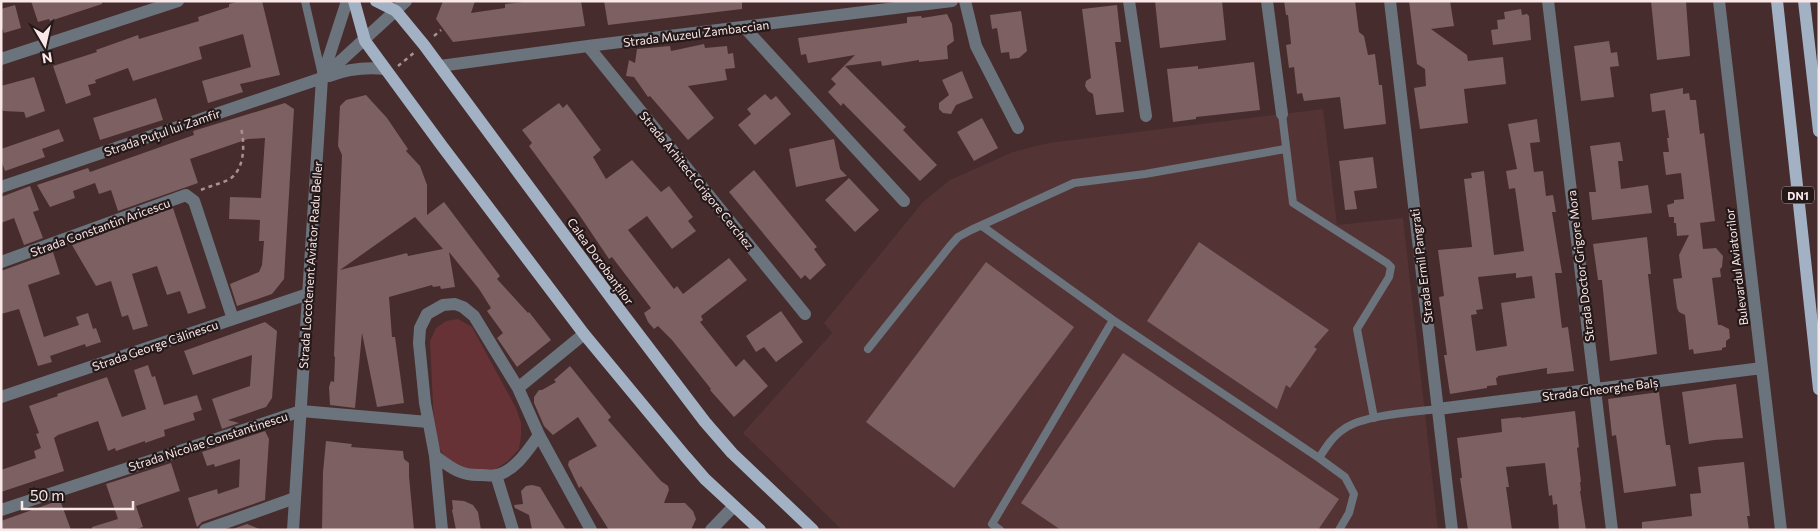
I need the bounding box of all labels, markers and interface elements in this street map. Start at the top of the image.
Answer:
street label: Strada Muzeul Zambaccian [622,17,770,49]
north arrow [20,20,70,70]
text: N [41,49,54,68]
street label: Strada Puțul lui Zamfir [102,105,222,159]
street label: Strada Arhitect Grigore Cerchez [637,108,757,252]
street label: Strada Locotenent Aviator Radu Beller [296,161,324,369]
road number: DN1 [1782,186,1814,204]
street label: Strada Doctor Grigore Mora [1564,190,1596,342]
street label: Strada Constantin Aricescu [28,195,172,259]
street label: Bulevardul Aviatorilor [1722,207,1750,326]
street label: Strada Ermil Pangrati [1407,208,1435,324]
street label: Calea Dorobanților [564,215,637,308]
street label: Strada George Călinescu [90,317,220,373]
street label: Strada Gheorghe Balș [1541,375,1659,404]
street label: Strada Nicolae Constantinescu [127,409,289,473]
scale bar [22,478,134,510]
text: 50 m [30,486,64,504]

